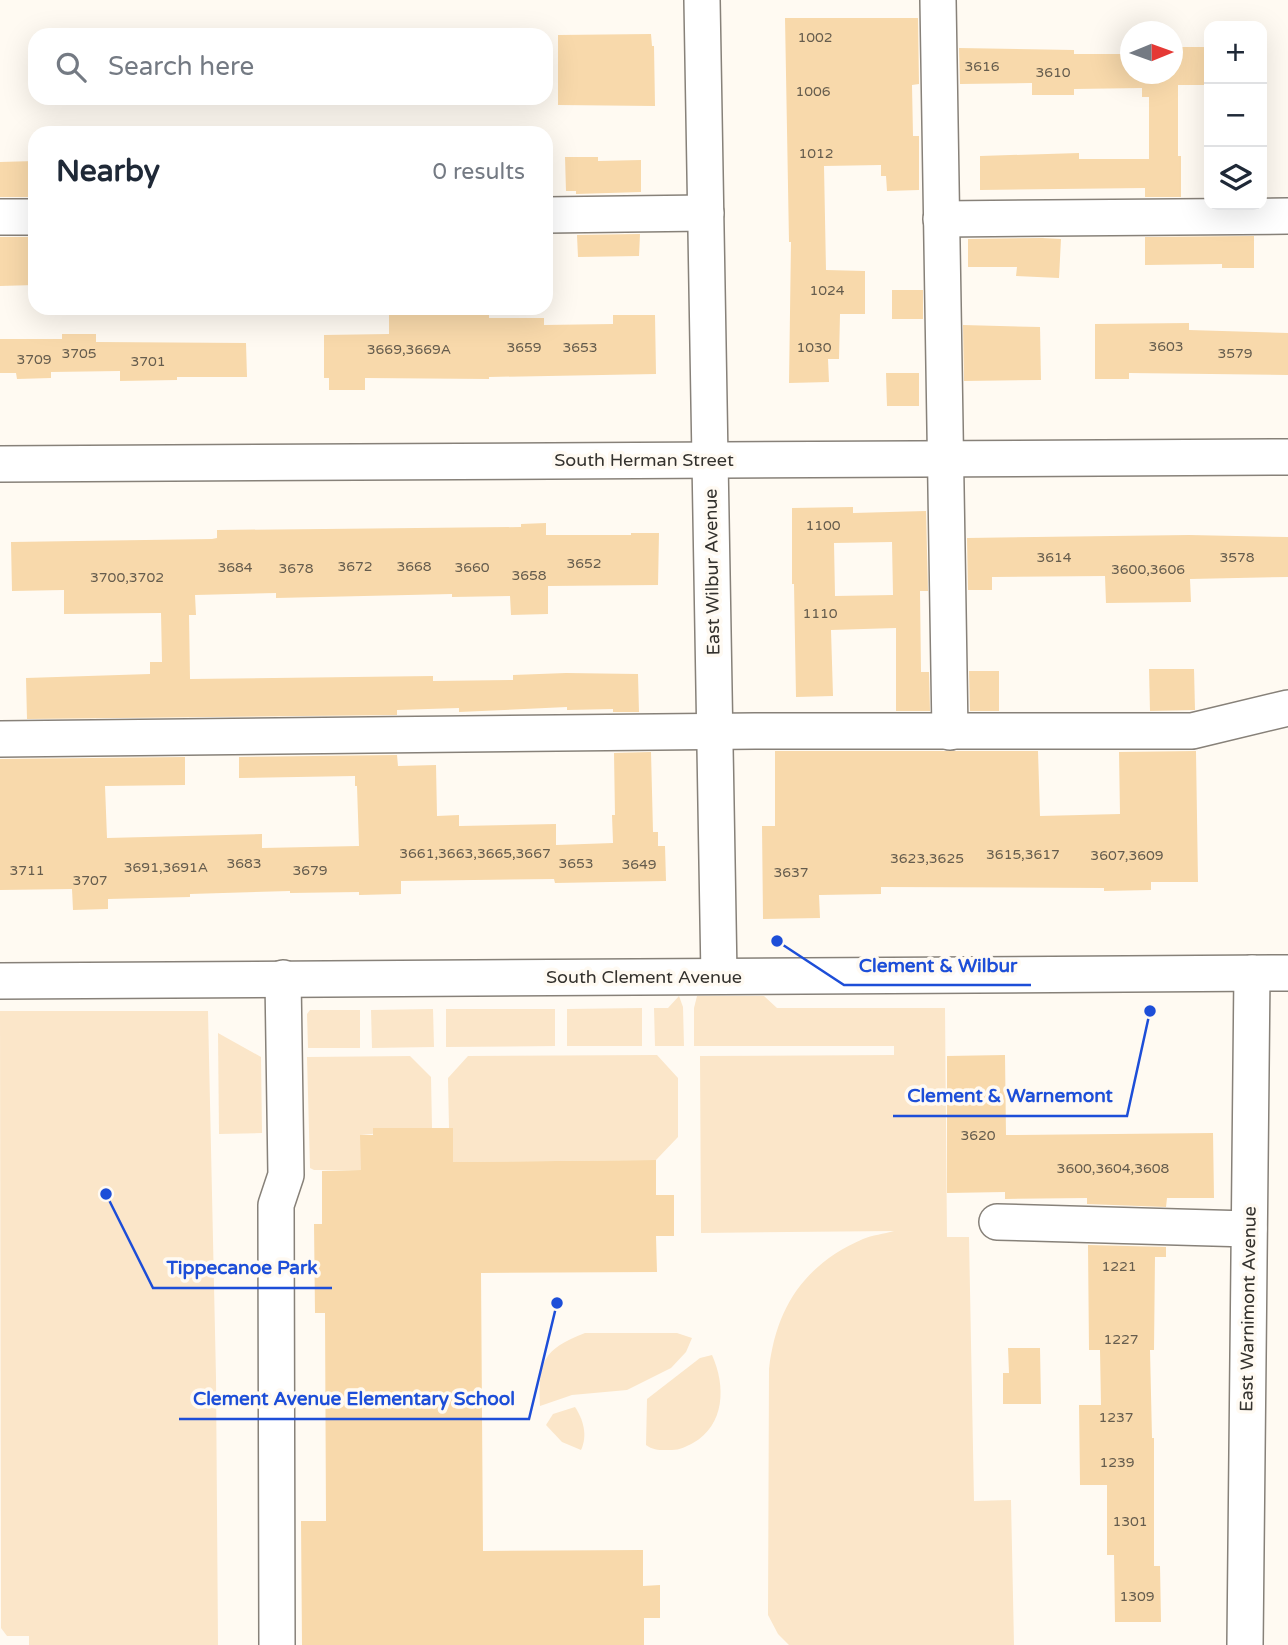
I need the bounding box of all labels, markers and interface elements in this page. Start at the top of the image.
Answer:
north arrow [1120,21,1183,84]
map controls [1204,21,1267,210]
button: + [1204,21,1267,84]
search box [28,28,553,105]
house number: 1002 [797,29,833,46]
icon: search [52,48,90,86]
text: Search here [108,51,254,82]
house number: 3616 [964,58,1000,75]
house number: 3610 [1035,64,1071,81]
house number: 1006 [795,83,831,100]
button: − [1204,84,1267,147]
house number: 1012 [798,145,834,162]
button: layers [1204,147,1267,210]
text: Nearby [56,153,160,190]
text: 0 results [432,158,525,186]
house number: 1024 [809,282,845,299]
house number: 3603 [1148,338,1184,355]
house number: 3659 [506,339,542,356]
house number: 3653 [562,339,598,356]
house number: 1030 [796,339,832,356]
house number: 3669,3669A [367,341,451,358]
house number: 3705 [61,345,97,362]
house number: 3579 [1217,345,1253,362]
house number: 3709 [16,351,52,368]
house number: 3701 [130,353,166,370]
street label: South Herman Street [554,449,734,471]
street label: East Wilbur Avenue [700,488,724,656]
house number: 1100 [805,517,841,534]
house number: 3614 [1036,549,1072,566]
house number: 3578 [1219,549,1255,566]
house number: 3652 [566,555,602,572]
house number: 3672 [337,558,373,575]
house number: 3668 [396,558,432,575]
house number: 3684 [217,559,253,576]
house number: 3660 [454,559,490,576]
house number: 3678 [278,560,314,577]
house number: 3600,3606 [1111,561,1185,578]
house number: 3658 [511,567,547,584]
house number: 3700,3702 [90,569,164,586]
house number: 1110 [802,605,838,622]
house number: 3661,3663,3665,3667 [399,845,551,862]
house number: 3615,3617 [986,846,1060,863]
house number: 3607,3609 [1090,847,1164,864]
house number: 3623,3625 [890,850,964,867]
house number: 3683 [226,855,262,872]
house number: 3653 [558,855,594,872]
house number: 3649 [621,856,657,873]
house number: 3691,3691A [124,859,208,876]
house number: 3711 [9,862,45,879]
house number: 3679 [292,862,328,879]
house number: 3637 [773,864,809,881]
house number: 3707 [72,872,108,889]
callout: Clement & Wilbur [844,945,1031,985]
text: Clement & Wilbur [859,955,1018,977]
street label: South Clement Avenue [546,966,742,988]
callout: Clement & Warnemont [893,1076,1127,1116]
text: Clement & Warnemont [907,1085,1114,1107]
house number: 3620 [960,1127,996,1144]
house number: 3600,3604,3608 [1057,1160,1170,1177]
street label: East Warnimont Avenue [1235,1206,1261,1412]
callout: Tippecanoe Park [153,1248,332,1288]
text: Tippecanoe Park [165,1257,318,1280]
house number: 1221 [1101,1258,1137,1275]
house number: 1227 [1103,1331,1139,1348]
callout: Clement Avenue Elementary School [179,1379,529,1419]
text: Clement Avenue Elementary School [193,1388,515,1411]
house number: 1237 [1098,1409,1134,1426]
house number: 1239 [1099,1454,1135,1471]
house number: 1301 [1112,1513,1148,1530]
house number: 1309 [1119,1588,1155,1605]

